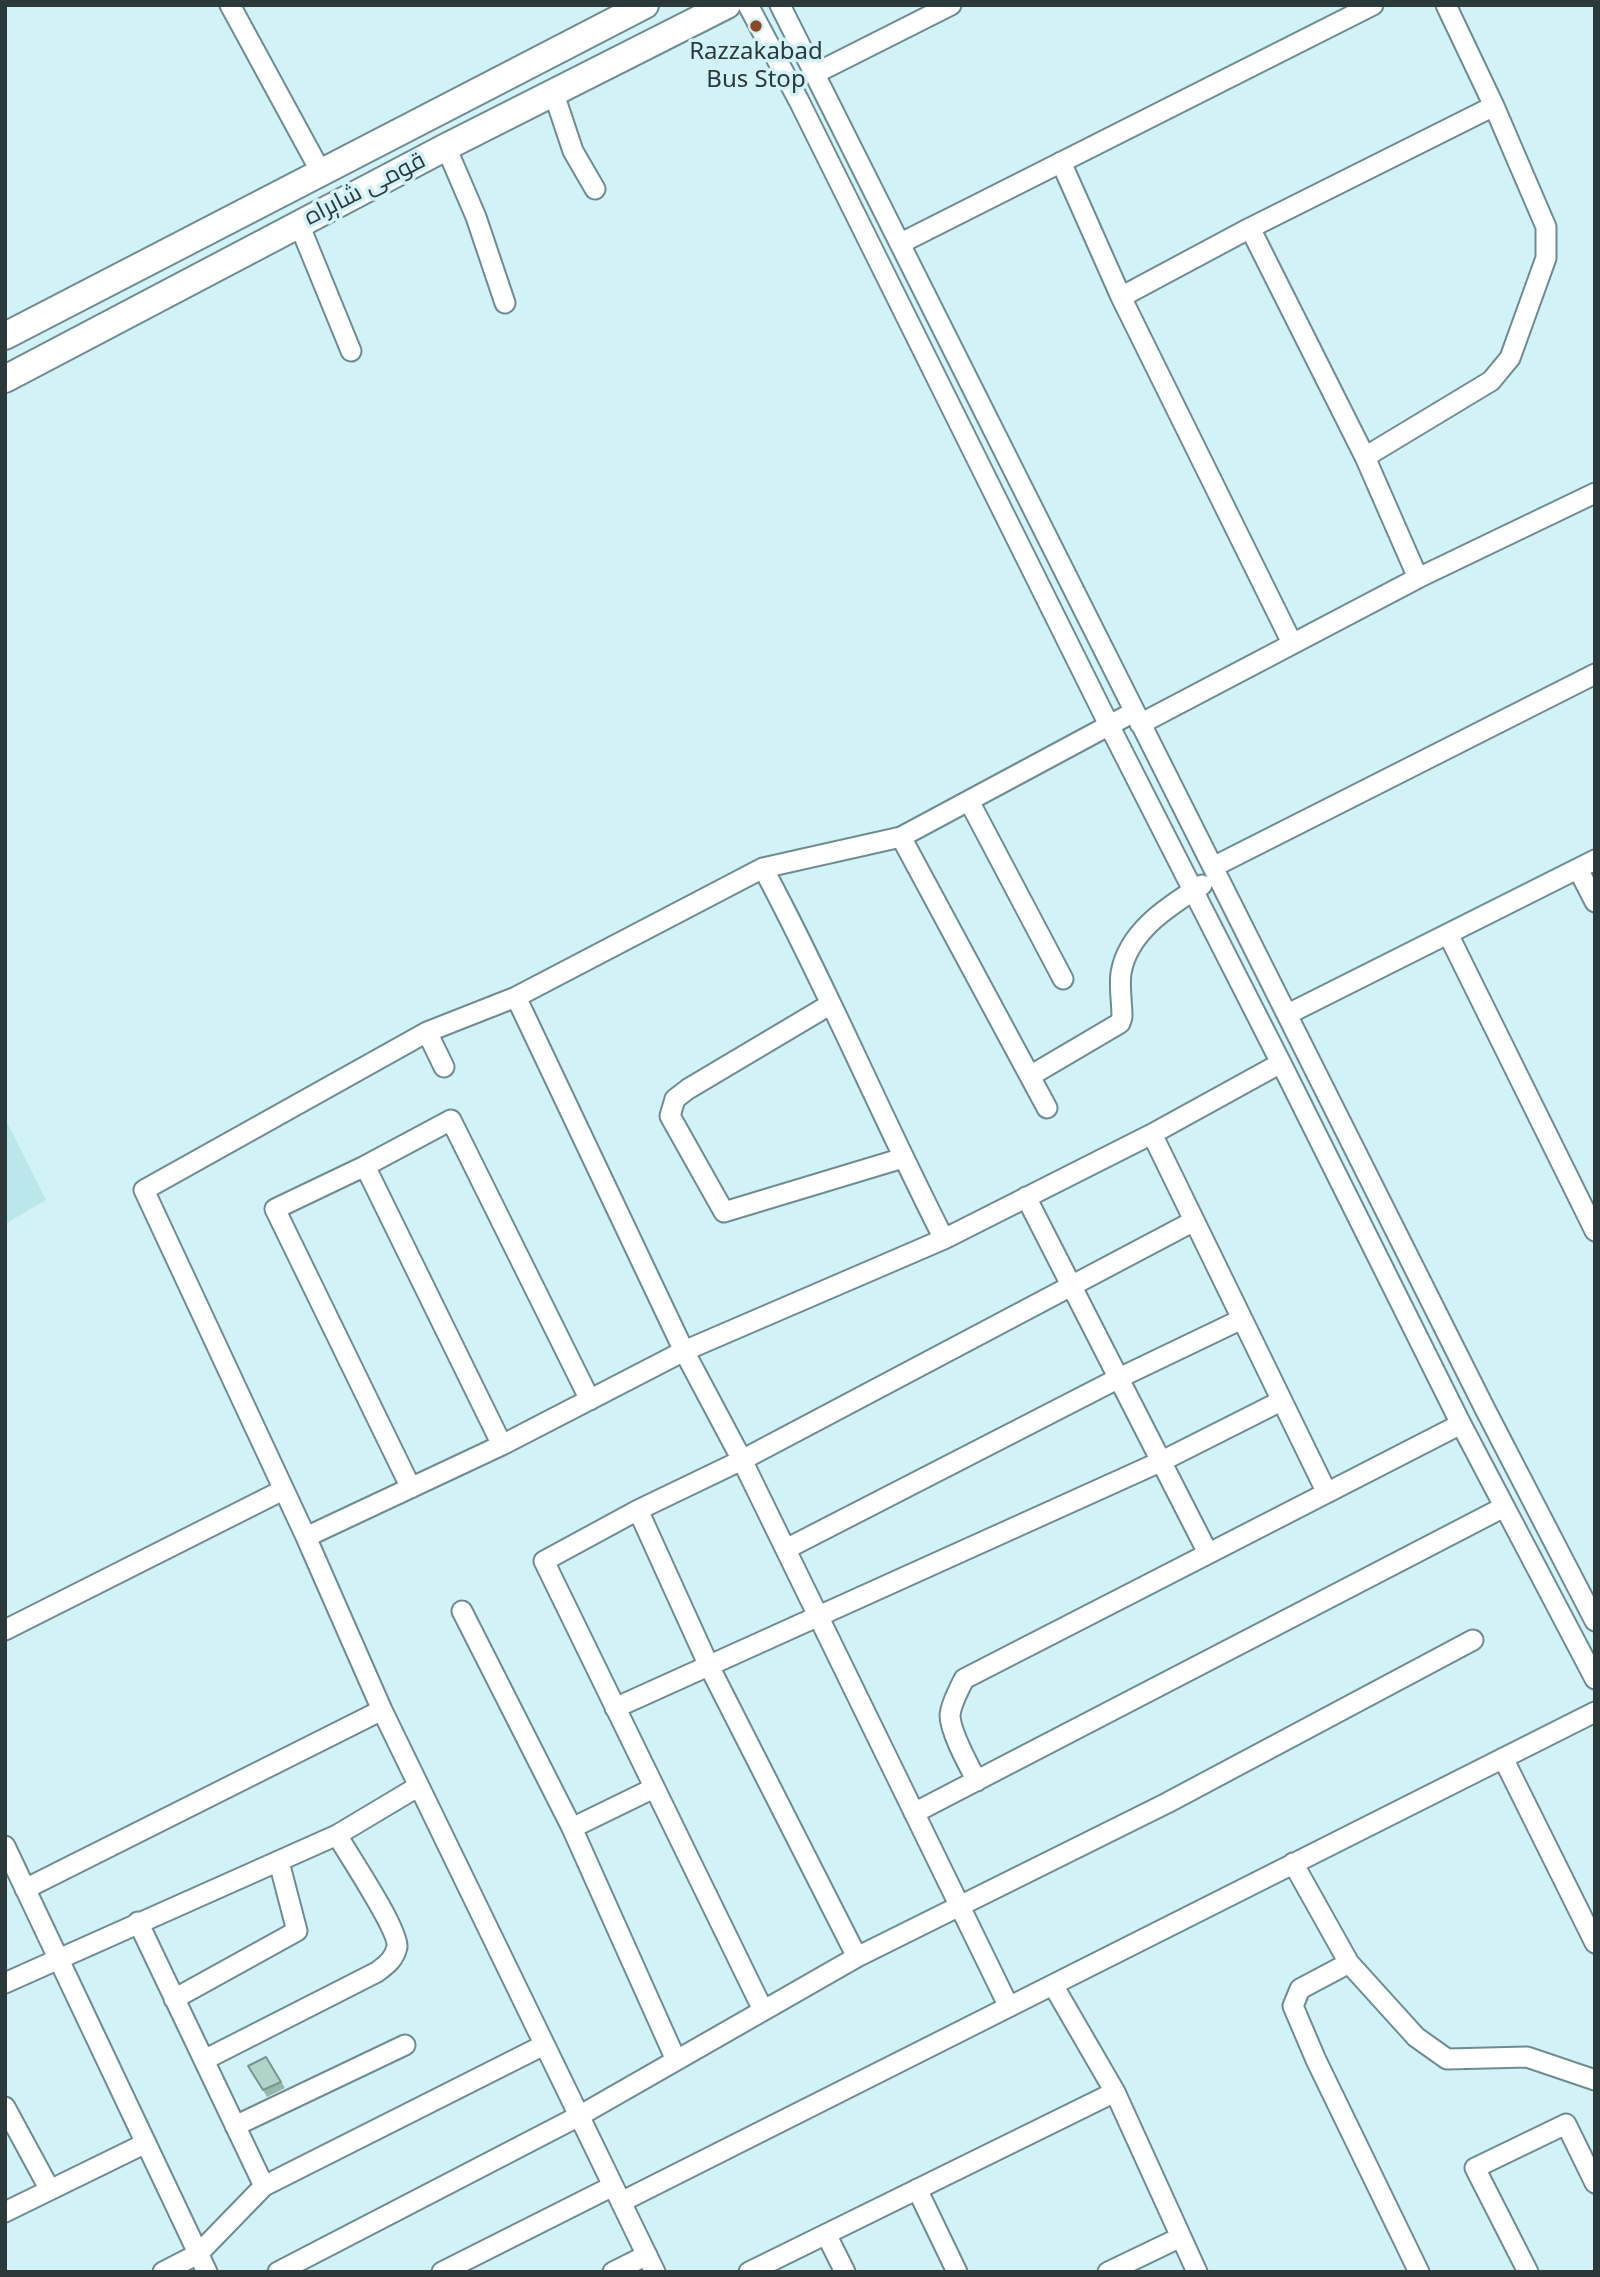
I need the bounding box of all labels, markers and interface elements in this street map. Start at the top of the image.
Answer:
marker: Razzakabad Bus Stop [748,18,764,34]
place label: Razzakabad Bus Stop [689,38,823,94]
street label: قومی شاہراہ [300,146,430,232]

